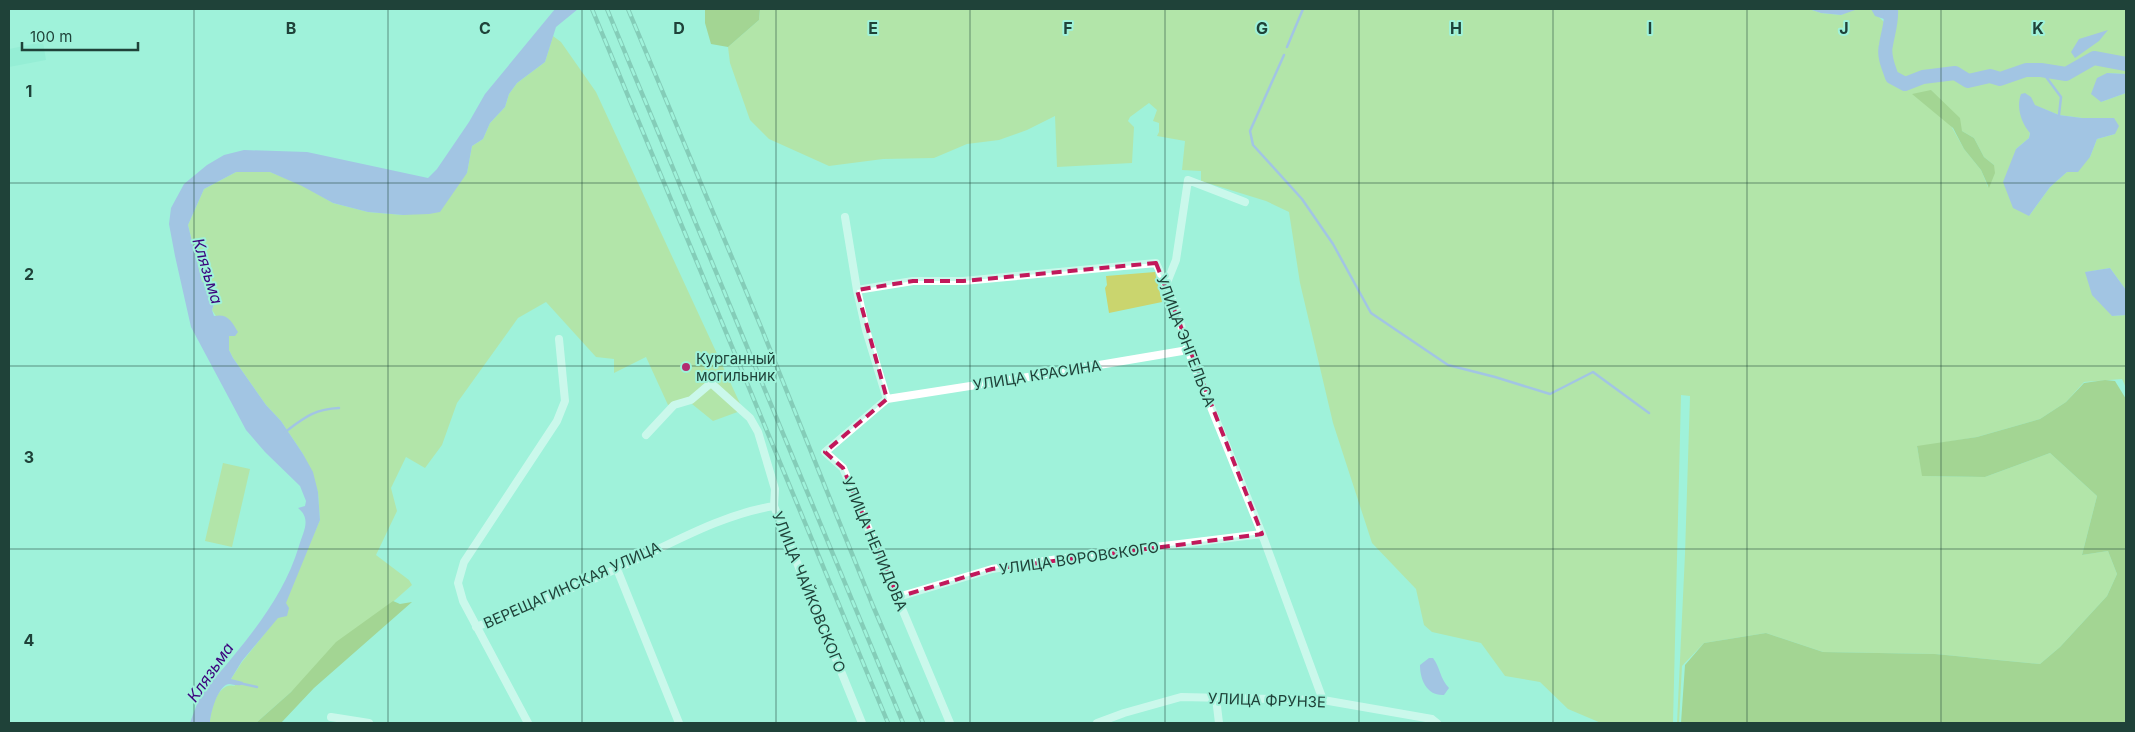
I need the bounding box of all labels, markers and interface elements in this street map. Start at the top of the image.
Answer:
text: B [286,18,296,38]
text: C [479,18,491,38]
text: D [673,18,685,38]
text: E [868,18,878,38]
text: F [1063,18,1073,38]
text: G [1256,18,1268,38]
text: H [1450,18,1462,38]
text: I [1648,18,1652,38]
text: J [1839,18,1849,38]
text: K [2032,18,2044,38]
scale bar [22,20,139,52]
text: 100 m [30,27,72,46]
text: 1 [26,81,32,101]
water label: Клязьма [189,236,228,306]
text: 2 [24,264,34,284]
street label: УЛИЦА ЭНГЕЛЬСА [1152,273,1220,409]
place label: Курганный могильник [696,349,776,385]
street label: УЛИЦА КРАСИНА [972,355,1102,395]
marker: Курганный могильник [680,361,692,373]
text: 3 [24,447,34,467]
street label: УЛИЦА НЕЛИДОВА [838,474,912,614]
street label: УЛИЦА ЧАЙКОВСКОГО [768,509,850,675]
street label: ВЕРЕЩАГИНСКАЯ УЛИЦА [480,537,664,633]
street label: УЛИЦА ВОРОВСКОГО [998,537,1160,579]
text: 4 [24,630,35,650]
water label: Клязьма [182,638,238,705]
street label: УЛИЦА ФРУНЗЕ [1208,688,1326,712]

